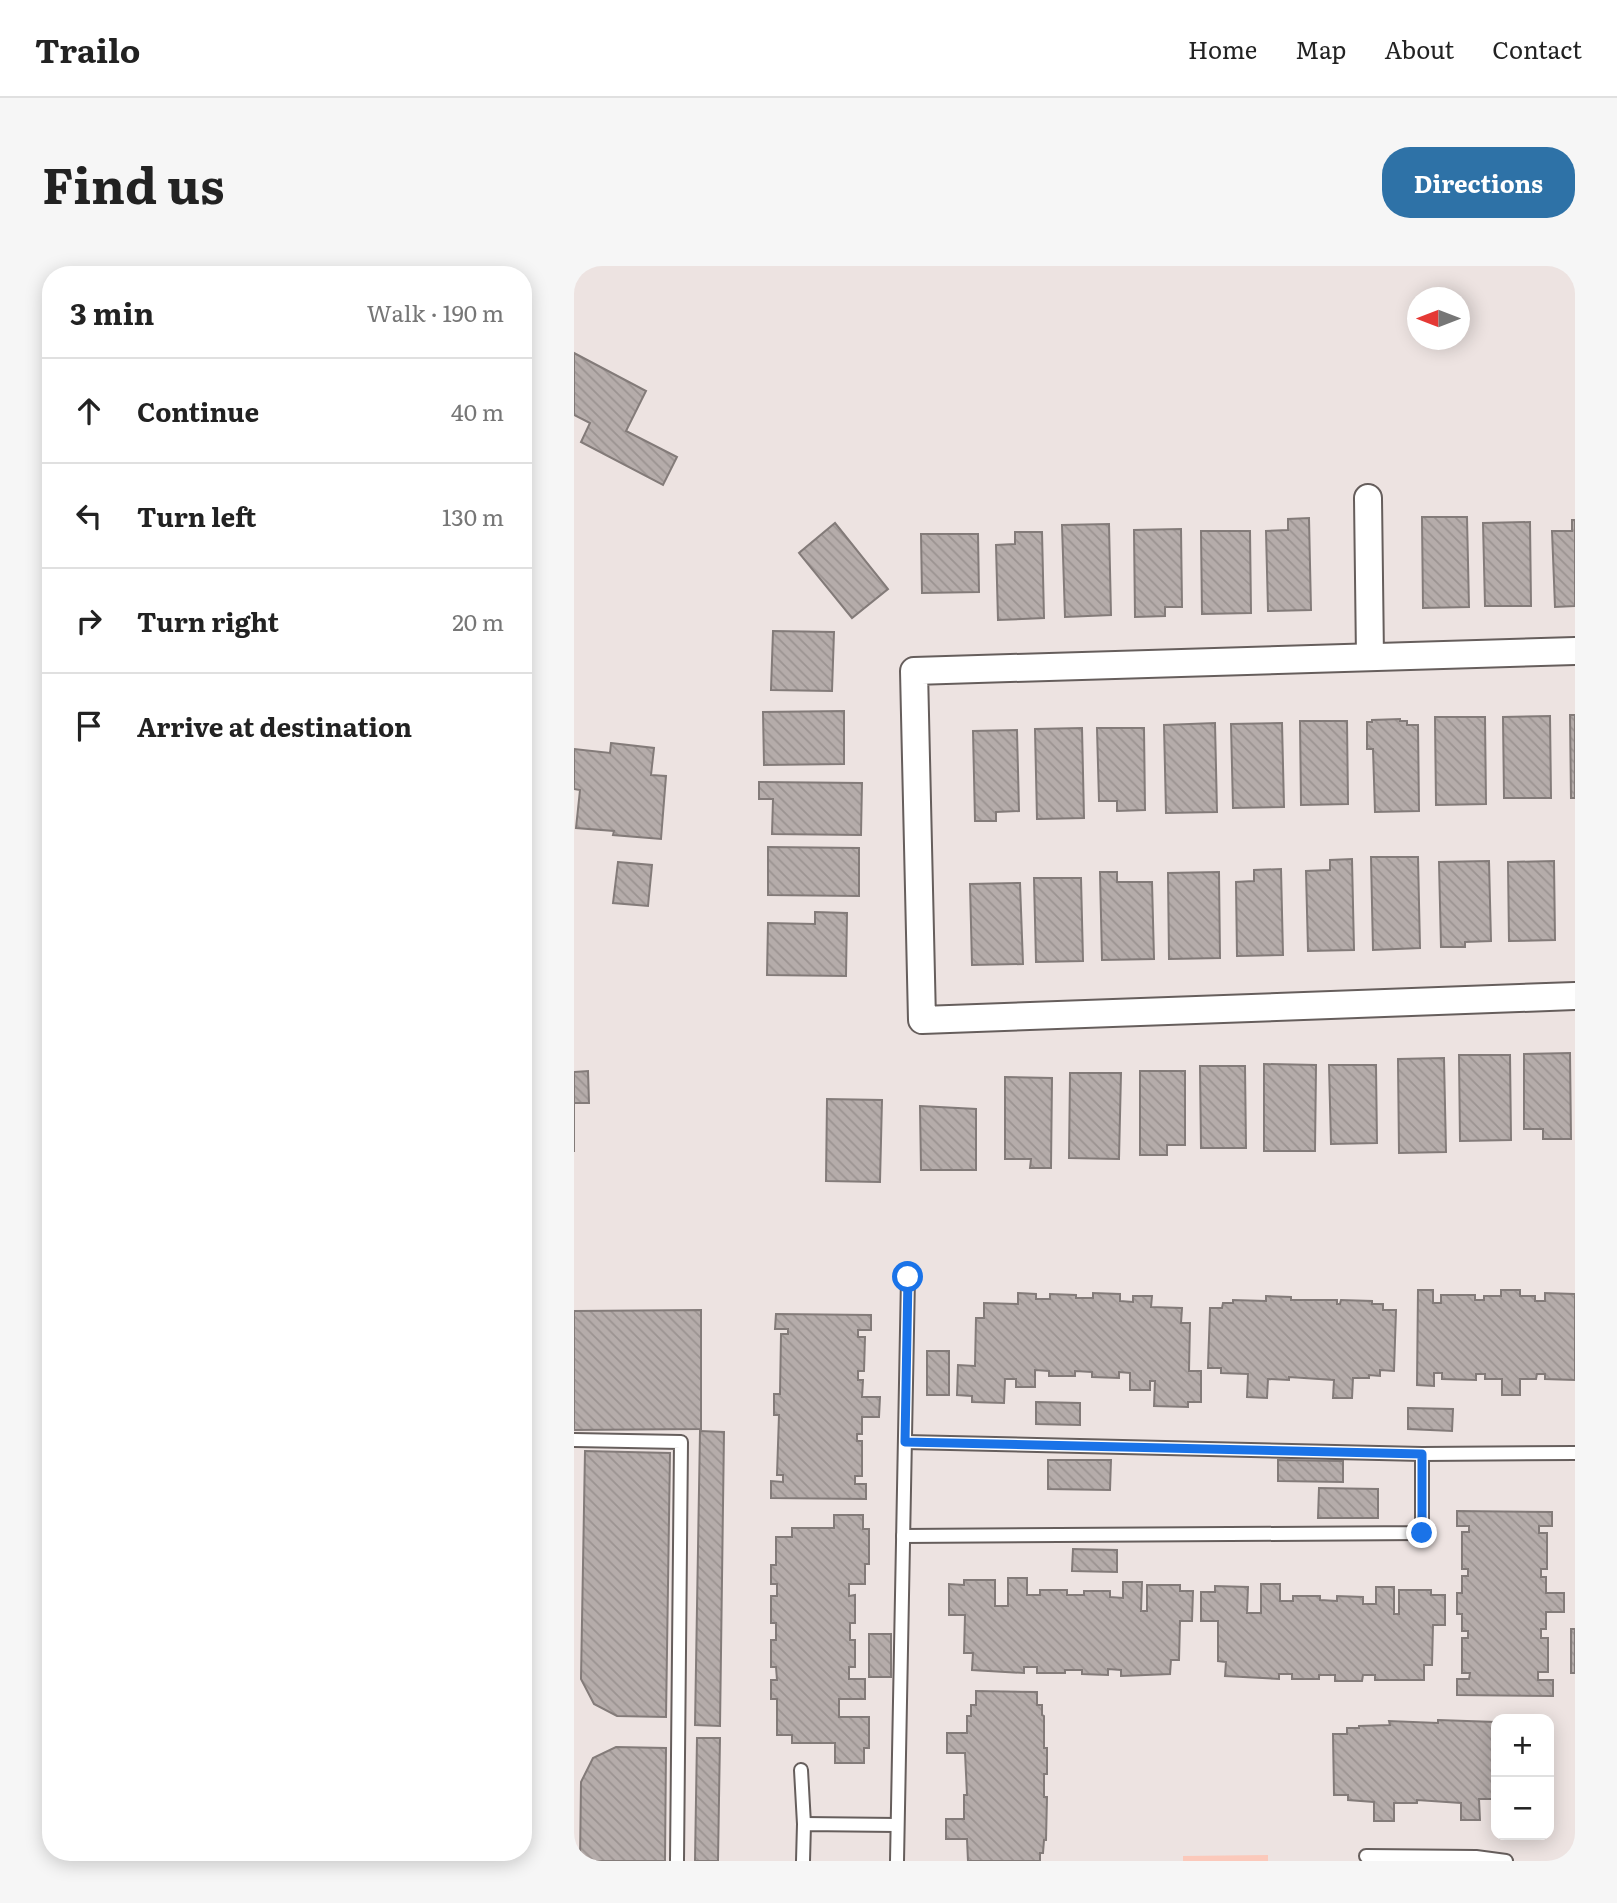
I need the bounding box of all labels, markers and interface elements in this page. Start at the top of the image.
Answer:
text: Trailo [35,24,140,73]
text: Home [1188,31,1257,66]
text: Map [1295,31,1346,66]
text: About [1384,31,1454,66]
text: Contact [1492,31,1582,66]
text: Find us [42,146,225,219]
button: Directions [1382,147,1575,218]
north arrow [1407,287,1470,350]
text: 3 min [70,290,154,334]
text: Walk · 190 m [367,295,504,329]
text: Continue [137,391,259,430]
icon: ahead [70,392,108,430]
text: 40 m [451,394,504,428]
text: Turn left [137,496,256,535]
icon: left [70,497,108,535]
text: 130 m [442,499,504,533]
text: Turn right [137,601,279,640]
icon: right [70,602,108,640]
text: 20 m [452,604,504,638]
text: Arrive at destination [137,706,412,745]
icon: arrive [70,707,108,745]
route start [892,1261,923,1292]
route end [1406,1517,1437,1548]
map controls [1491,1714,1554,1840]
button: + [1491,1714,1554,1777]
button: − [1491,1777,1554,1840]

